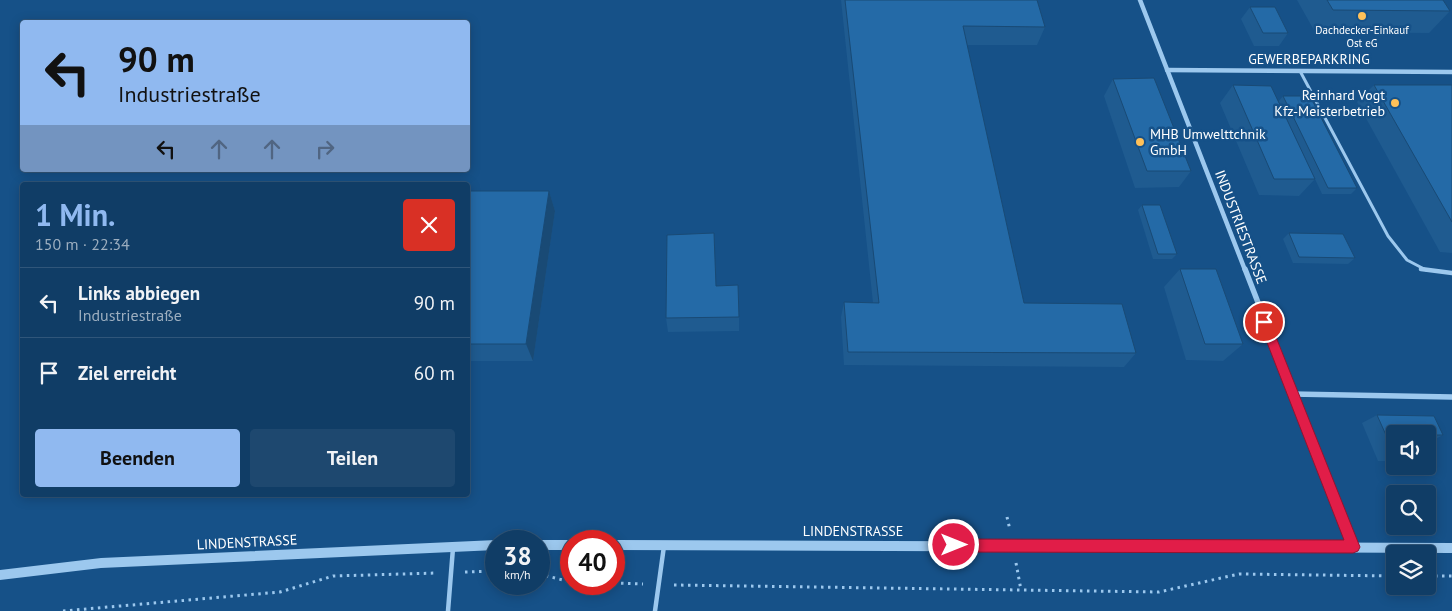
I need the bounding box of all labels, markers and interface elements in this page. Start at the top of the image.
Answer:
marker: Dachdecker-Einkauf Ost eG [1356,10,1368,22]
place label: Dachdecker-Einkauf Ost eG [1315,23,1409,50]
text: 90 m [118,36,195,82]
icon: left [35,40,100,105]
street label: GEWERBEPARKRING [1248,50,1370,68]
text: Industriestraße [118,80,261,108]
place label: Reinhard Vogt Kfz-Meisterbetrieb [1274,86,1385,120]
marker: Reinhard Vogt Kfz-Meisterbetrieb [1389,97,1401,109]
place label: MHB Umwelttchnik GmbH [1150,125,1266,159]
icon: left [152,135,180,163]
icon: ahead [205,135,233,163]
icon: ahead [258,135,286,163]
icon: right [311,135,339,163]
marker: MHB Umwelttchnik GmbH [1134,136,1146,148]
street label: INDUSTRIESTRASSE [1211,167,1271,287]
text: 1 Min. [35,195,115,234]
button: close [403,199,455,251]
text: 150 m · 22:34 [35,234,130,254]
text: Links abbiegen [78,281,200,305]
icon: left [35,289,63,317]
text: 90 m [414,291,455,315]
pin [1243,301,1285,343]
text: Industriestraße [78,305,182,325]
icon: arrive [1250,308,1278,336]
icon: arrive [35,359,63,387]
text: Ziel erreicht [78,361,176,385]
text: 60 m [414,361,455,385]
map controls [1386,425,1436,595]
button: sound [1386,425,1436,475]
button: Beenden [35,429,240,487]
button: Teilen [250,429,455,487]
button: search [1386,485,1436,535]
position arrow [927,518,979,570]
street label: LINDENSTRASSE [803,522,903,540]
street label: LINDENSTRASSE [196,530,298,554]
speed limit sign: 40 [560,530,625,595]
text: 38 [503,540,532,572]
button: layers [1386,545,1436,595]
text: km/h [504,567,531,582]

